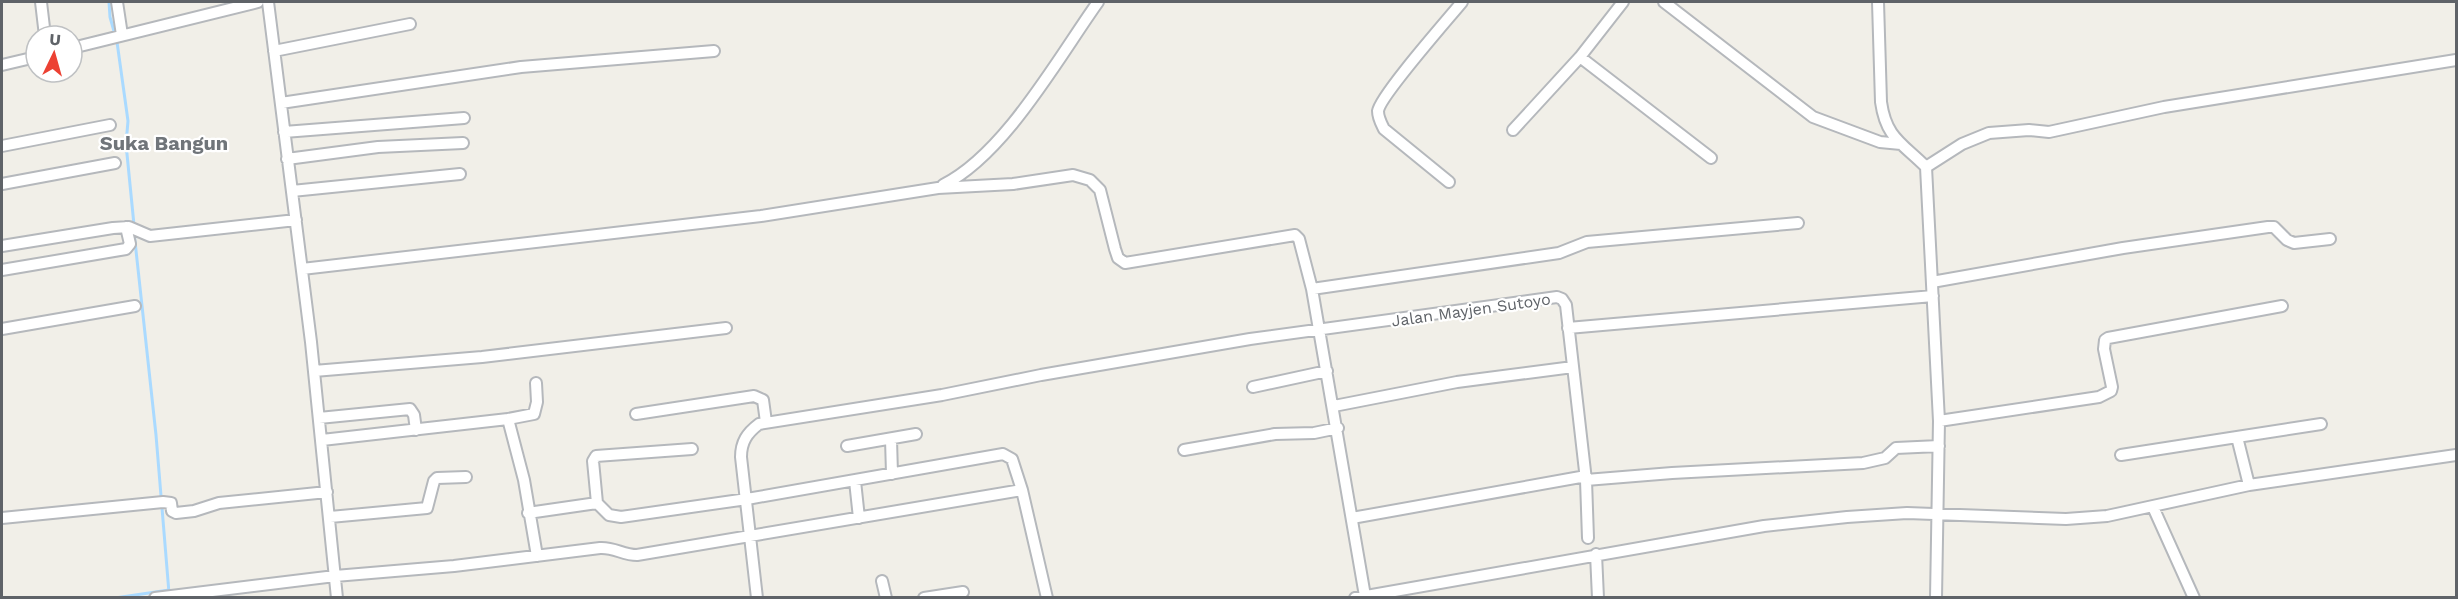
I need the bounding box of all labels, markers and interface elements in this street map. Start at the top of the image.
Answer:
north arrow [24,24,84,84]
text: U [49,30,62,50]
district label: Suka Bangun [100,131,228,155]
street label: Jalan Mayjen Sutoyo [1390,289,1552,331]

